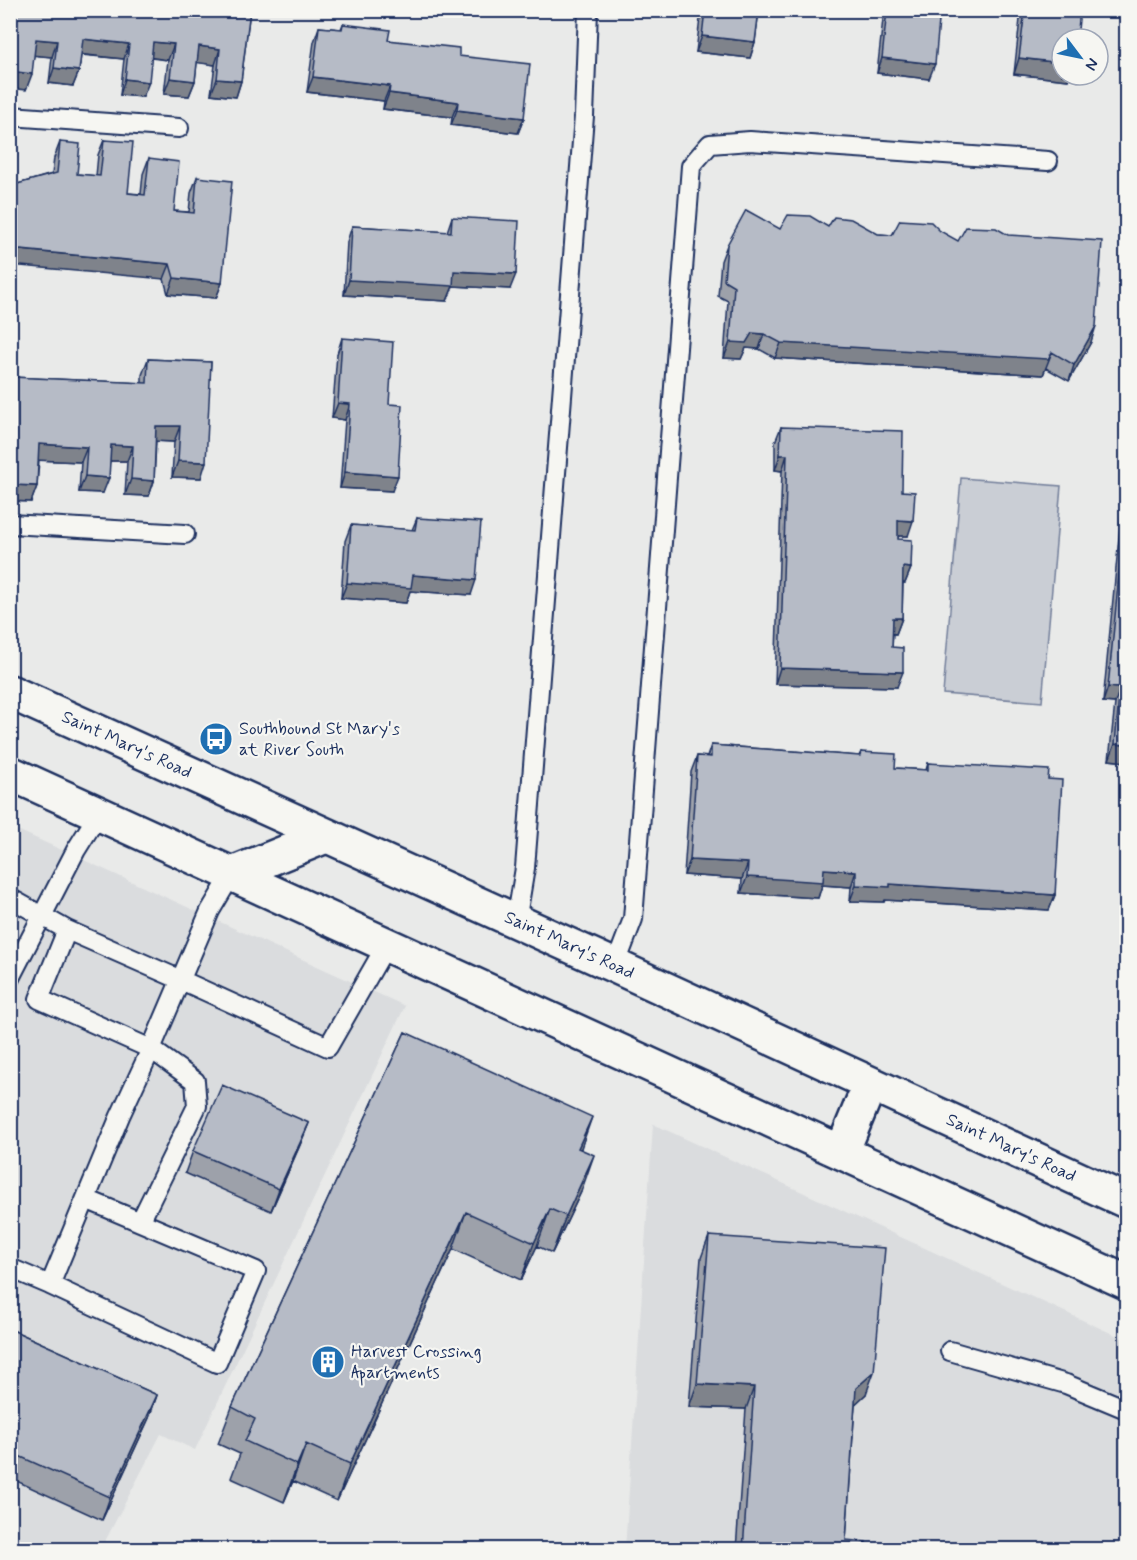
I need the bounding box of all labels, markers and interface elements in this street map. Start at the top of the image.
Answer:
north arrow [1050,27,1110,87]
text: N [1080,54,1103,74]
street label: Saint Mary's Road [58,705,195,785]
place label: Southbound St Mary's at River South [239,717,400,762]
bus stop icon: Southbound St Mary's at River South [198,721,234,757]
street label: Saint Mary's Road [500,905,638,985]
street label: Saint Mary's Road [942,1108,1080,1188]
place label: Harvest Crossing Apartments [351,1340,482,1386]
building icon: Harvest Crossing Apartments [310,1344,346,1380]

